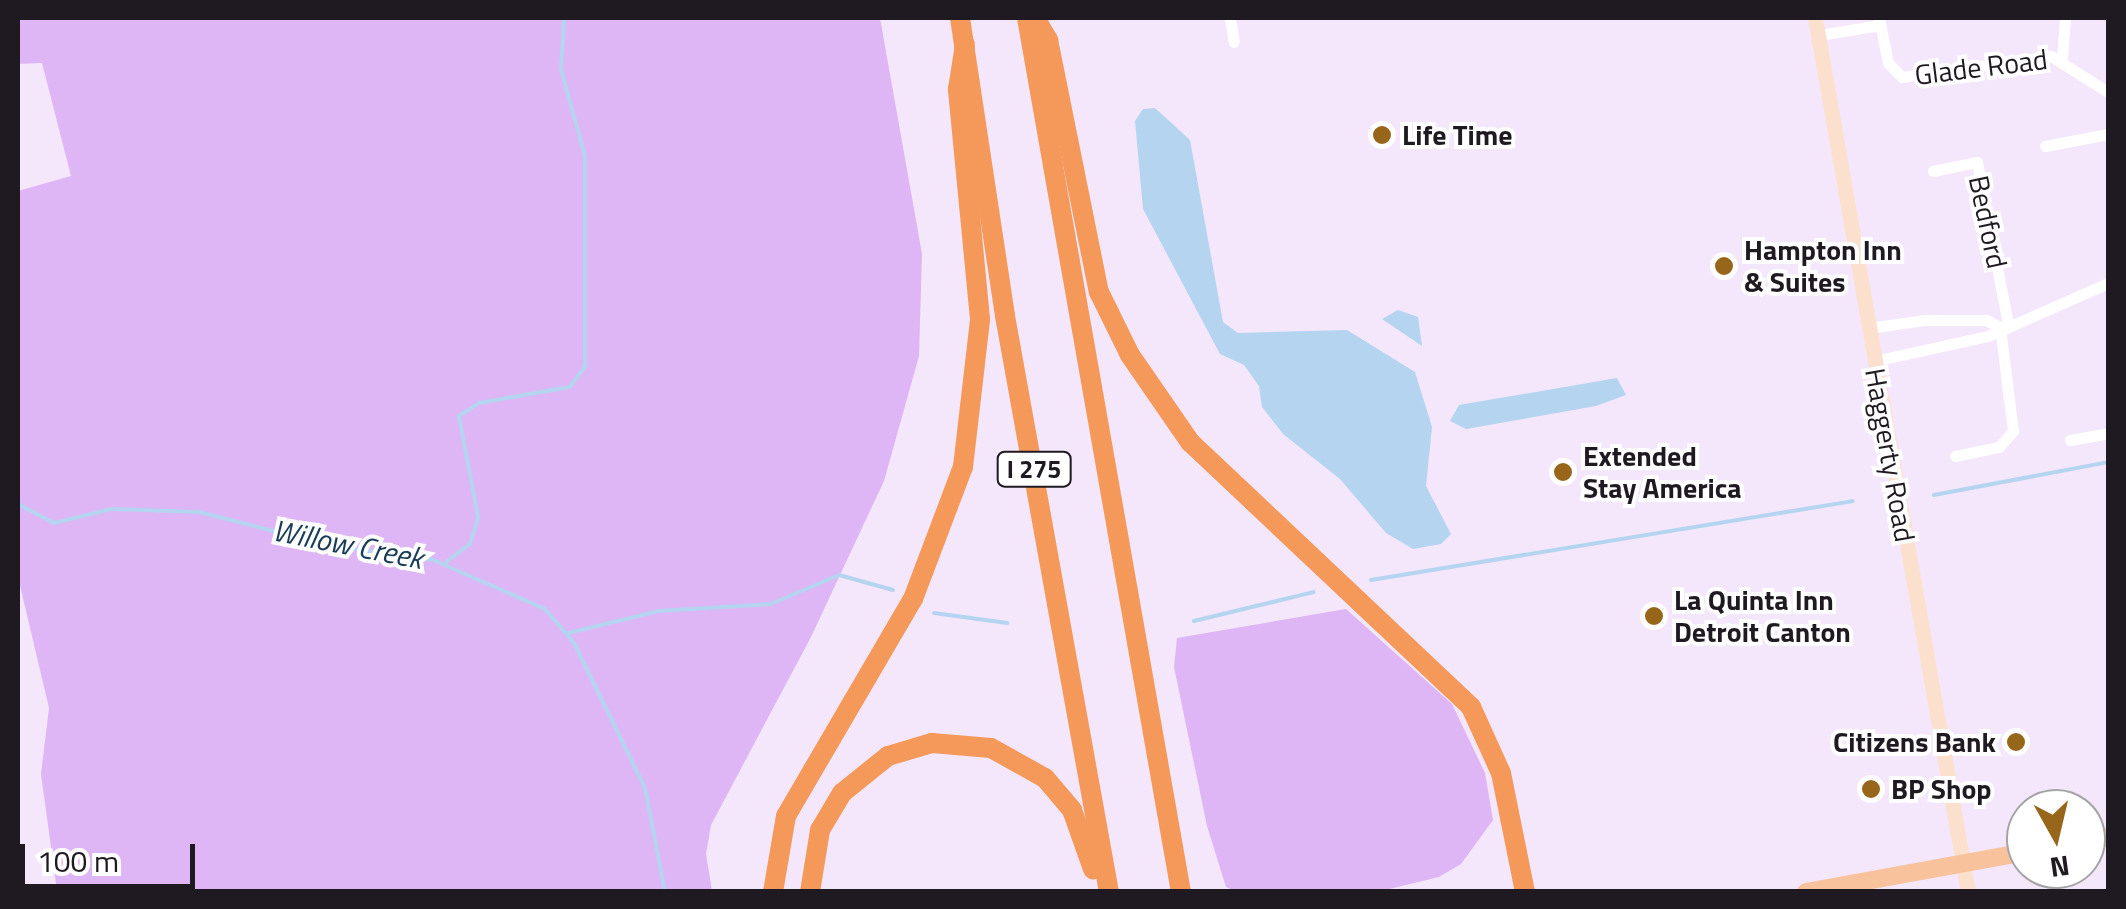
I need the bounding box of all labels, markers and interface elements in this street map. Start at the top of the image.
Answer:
street label: Glade Road [1913,42,2049,92]
place label: Life Time [1402,118,1512,152]
marker: Life Time [1371,124,1393,146]
street label: Bedford [1962,172,2014,272]
place label: Hampton Inn & Suites [1744,233,1902,299]
marker: Hampton Inn & Suites [1713,255,1735,277]
street label: Haggerty Road [1858,366,1922,544]
place label: Extended Stay America [1583,439,1742,505]
road number: I 275 [996,449,1072,489]
marker: Extended Stay America [1552,461,1574,483]
water label: Willow Creek [270,512,426,576]
place label: La Quinta Inn Detroit Canton [1674,583,1851,649]
marker: La Quinta Inn Detroit Canton [1643,605,1665,627]
place label: Citizens Bank [1833,725,1996,759]
marker: Citizens Bank [2005,731,2027,753]
place label: BP Shop [1891,772,1992,806]
marker: BP Shop [1860,778,1882,800]
north arrow [2006,789,2106,889]
scale bar [25,824,200,886]
text: 100 m [37,838,119,884]
text: N [2047,845,2073,890]

